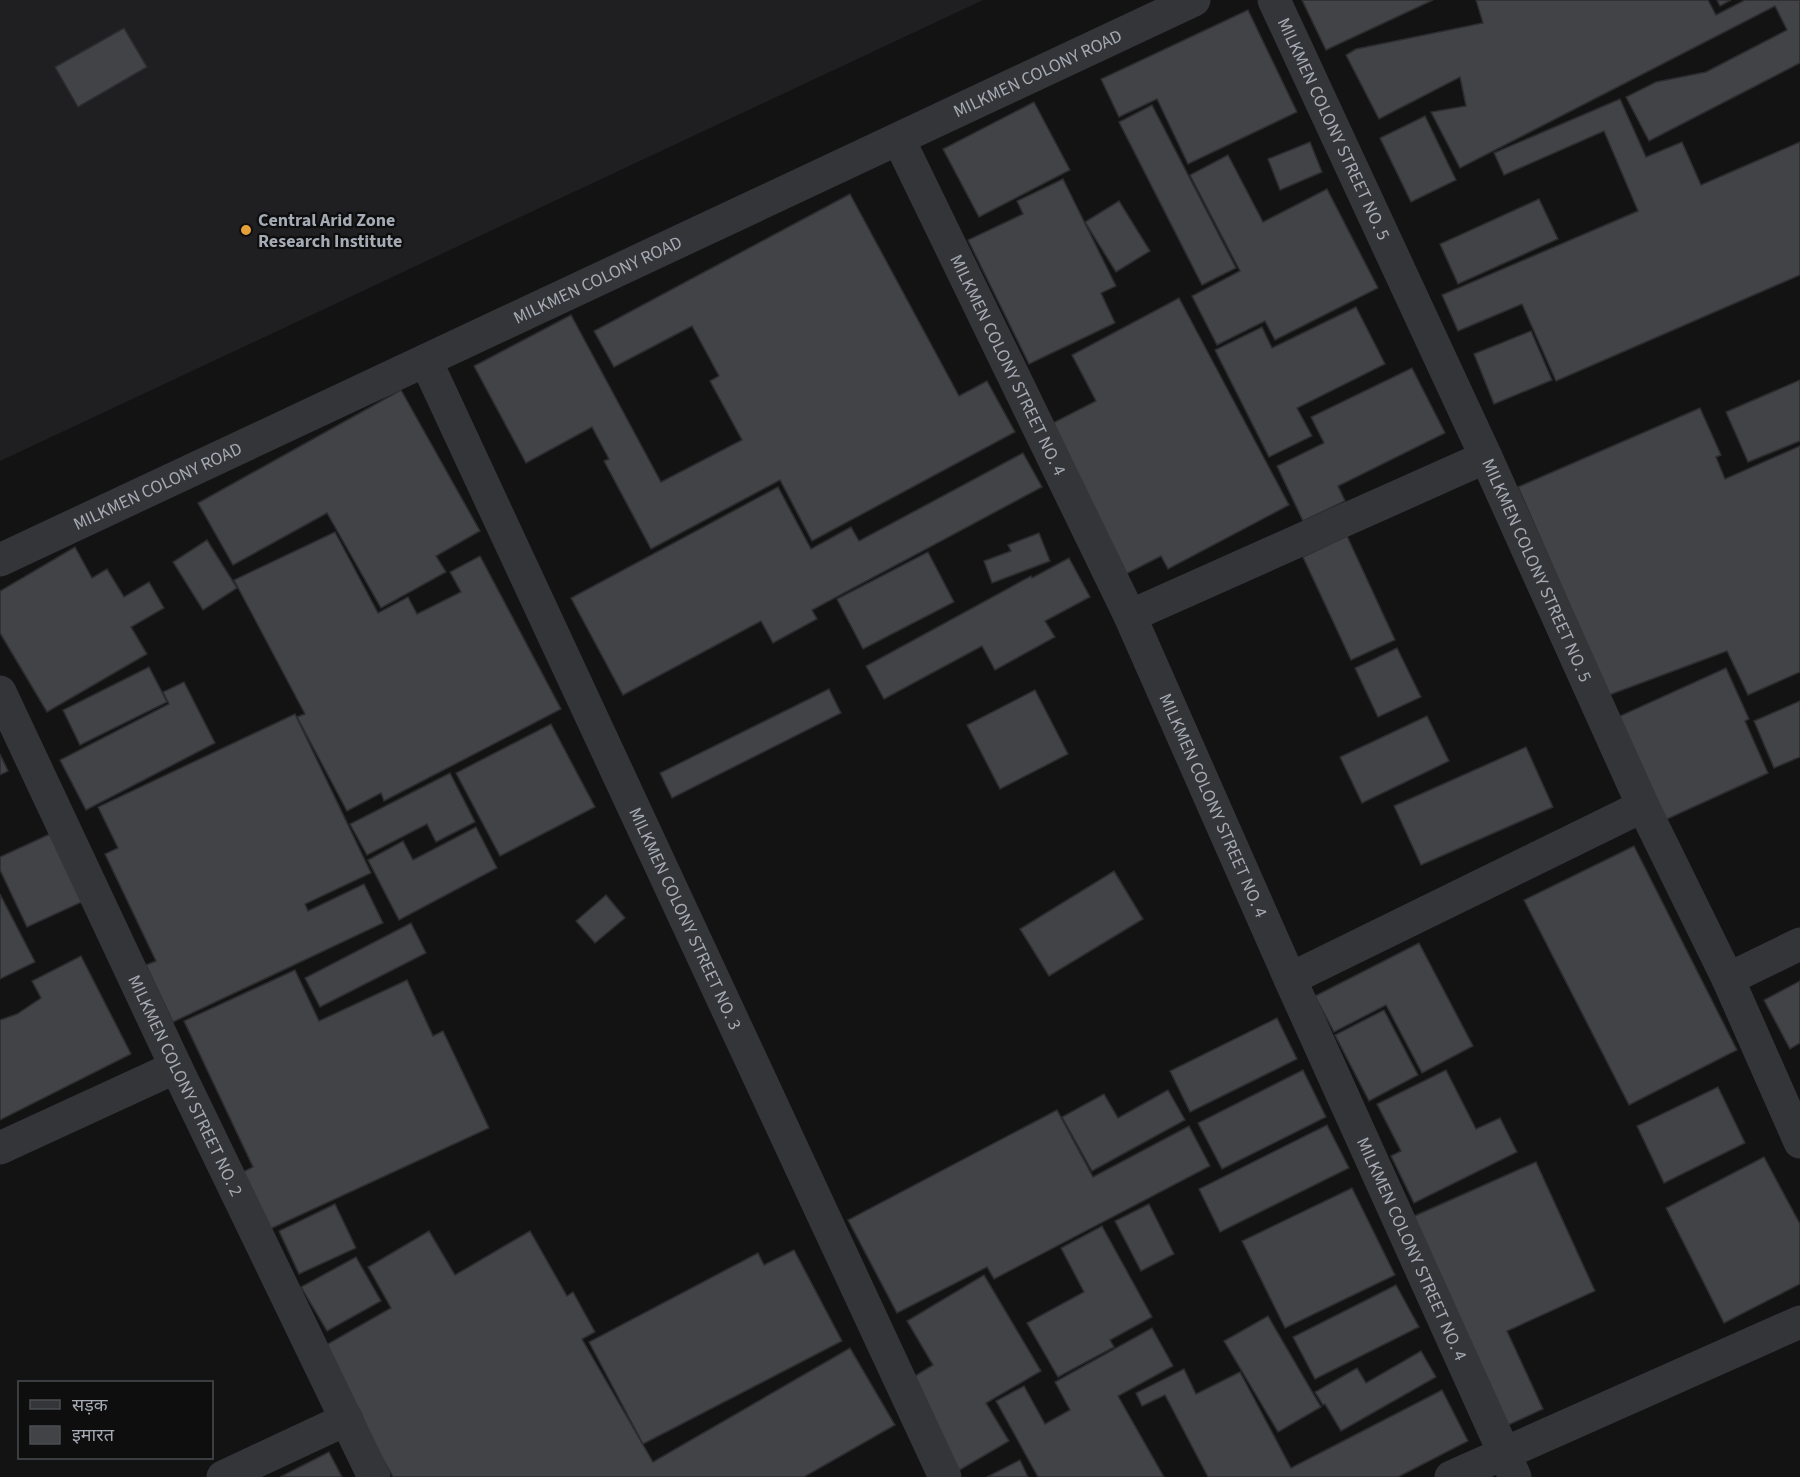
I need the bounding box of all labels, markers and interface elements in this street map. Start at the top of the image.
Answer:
street label: MILKMEN COLONY STREET NO. 5 [1271,13,1396,244]
street label: MILKMEN COLONY ROAD [949,23,1126,124]
place label: Central Arid Zone Research Institute [258,208,402,254]
marker: Central Arid Zone Research Institute [239,223,253,237]
street label: MILKMEN COLONY ROAD [509,229,686,330]
street label: MILKMEN COLONY STREET NO. 4 [944,250,1072,480]
street label: MILKMEN COLONY ROAD [69,436,246,536]
street label: MILKMEN COLONY STREET NO. 5 [1476,454,1598,686]
street label: MILKMEN COLONY STREET NO. 4 [1153,689,1274,921]
street label: MILKMEN COLONY STREET NO. 3 [623,803,748,1034]
street label: MILKMEN COLONY STREET NO. 2 [122,971,249,1200]
street label: MILKMEN COLONY STREET NO. 4 [1351,1133,1473,1365]
legend [18,1381,213,1459]
text: सड़क [72,1393,109,1418]
text: इमारत [72,1423,115,1448]

